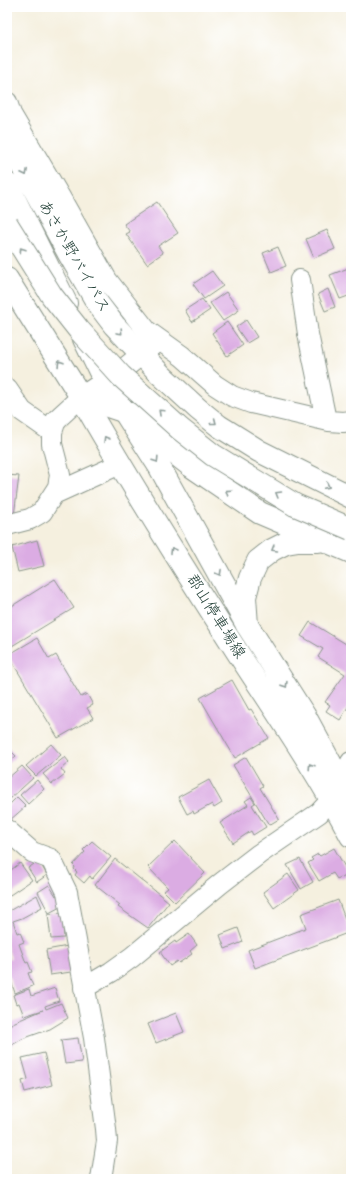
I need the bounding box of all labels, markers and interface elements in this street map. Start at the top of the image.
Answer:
one-way arrow [20,168,28,176]
street label: あさか野バイパス [31,196,115,318]
one-way arrow [20,247,27,254]
one-way arrow [115,327,123,335]
one-way arrow [58,360,65,367]
one-way arrow [158,409,166,416]
one-way arrow [209,417,216,424]
one-way arrow [103,436,110,443]
one-way arrow [151,456,159,463]
one-way arrow [322,481,330,489]
one-way arrow [225,489,232,497]
one-way arrow [275,492,282,499]
one-way arrow [271,544,278,552]
one-way arrow [171,547,178,554]
one-way arrow [214,569,222,577]
street label: 郡山停車場線 [180,570,250,664]
one-way arrow [281,681,288,688]
one-way arrow [308,763,316,770]

